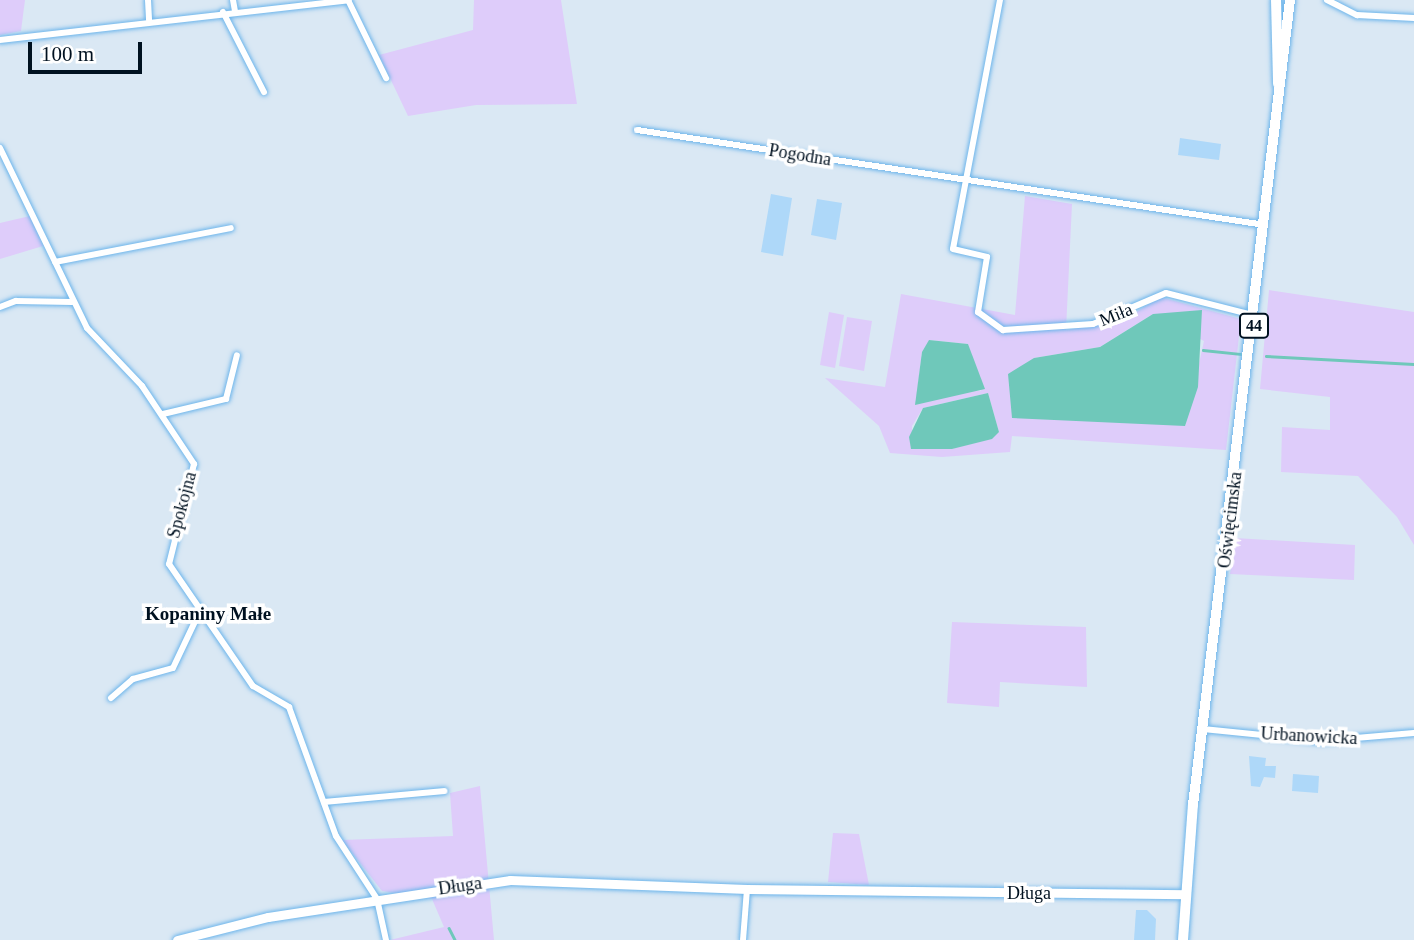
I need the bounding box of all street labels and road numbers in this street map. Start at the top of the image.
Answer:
street label: Pogodna [767,139,833,171]
street label: Miła [1096,299,1136,331]
road number: 44 [1238,314,1270,338]
street label: Spokojna [163,469,201,541]
street label: Oświęcimska [1213,471,1247,569]
street label: Urbanowicka [1260,723,1358,749]
street label: Długa [437,872,483,900]
street label: Długa [1007,882,1051,904]

